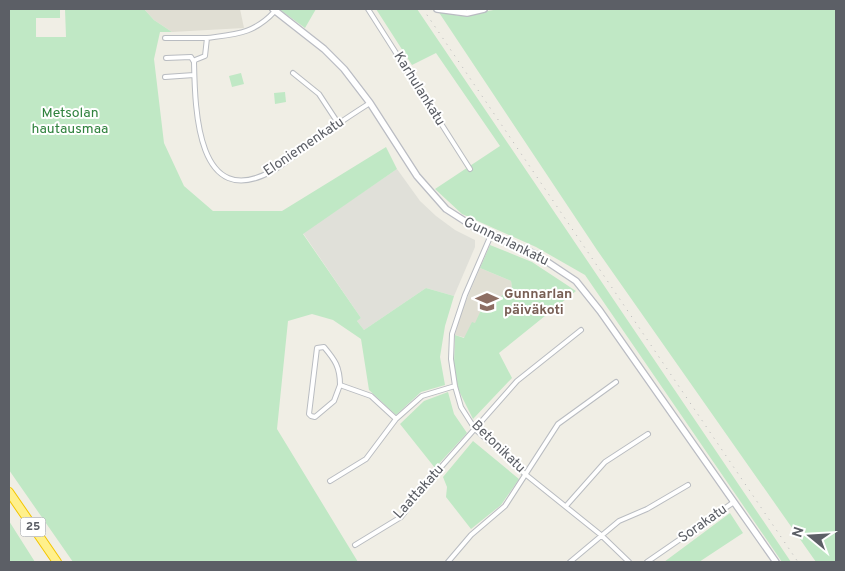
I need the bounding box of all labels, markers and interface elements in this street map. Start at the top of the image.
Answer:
street label: Karhulankatu [390,49,448,129]
park label: Metsolan hautausmaa [32,105,108,138]
street label: Eloniemenkatu [260,114,348,180]
street label: Gunnarlankatu [461,214,551,270]
place label: Gunnarlan päiväkoti [504,286,572,319]
school or university icon: Gunnarlan päiväkoti [474,289,500,315]
street label: Betonikatu [468,417,528,477]
street label: Laattakatu [390,461,448,523]
street label: Sorakatu [675,501,731,547]
north arrow [785,511,835,561]
road number: 25 [20,518,46,536]
text: N [789,525,809,540]

